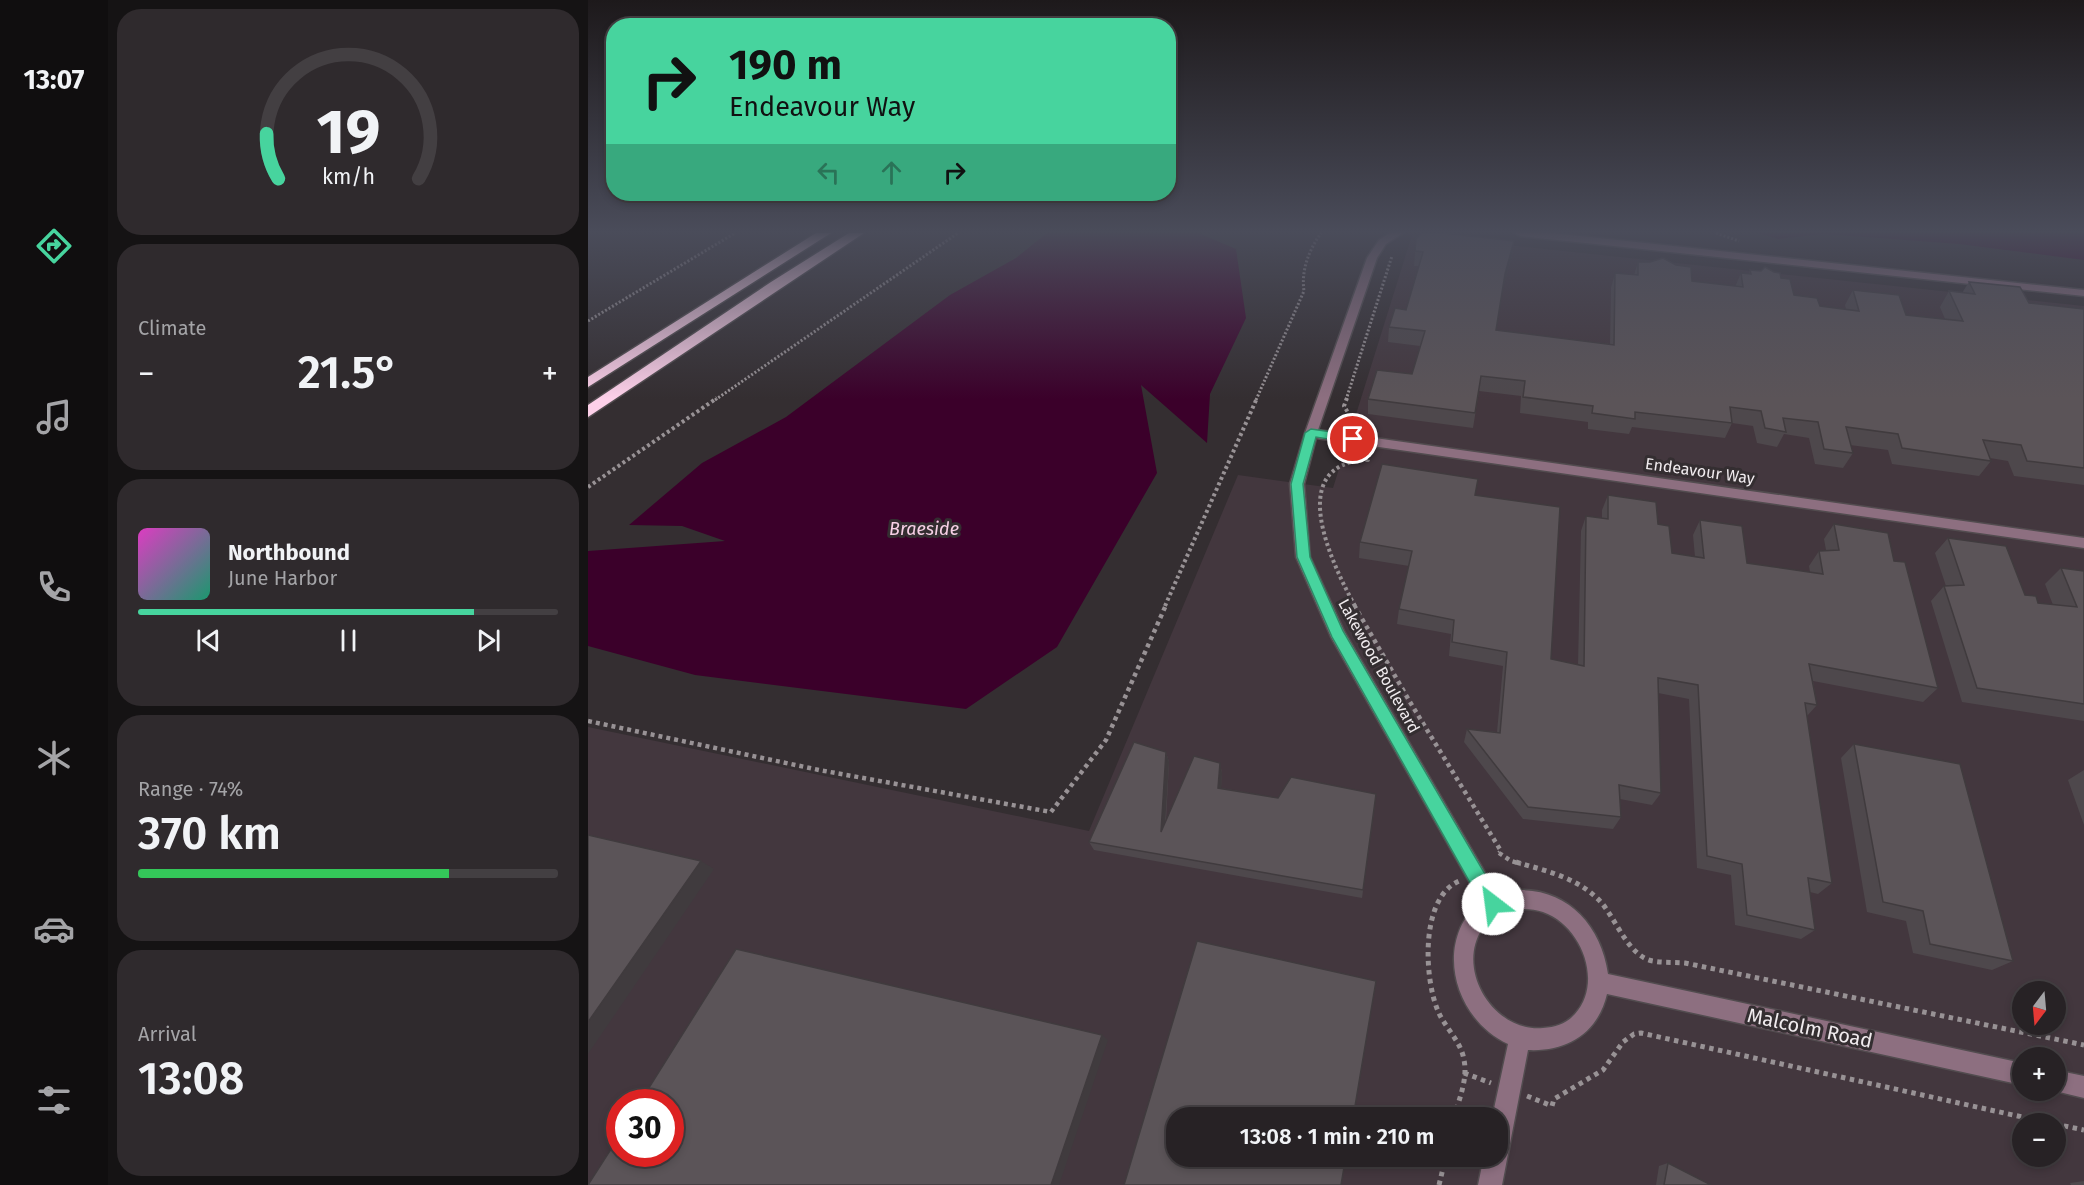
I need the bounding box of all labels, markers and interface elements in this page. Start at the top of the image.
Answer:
text: 190 m [729,40,842,90]
icon: right [630,42,708,120]
text: 13:07 [24,64,84,96]
text: Endeavour Way [729,91,915,123]
text: 19 [316,95,380,170]
icon: left [812,156,845,189]
icon: ahead [875,156,908,189]
icon: right [938,156,971,189]
text: km/h [321,164,375,190]
icon: directions [33,225,75,267]
text: Climate [138,316,206,340]
text: 21.5° [298,346,398,400]
text: − [138,354,155,394]
text: + [542,354,558,394]
icon: music [33,396,75,438]
pin [1327,413,1378,464]
icon: arrive [1336,422,1369,455]
street label: Endeavour Way [1644,454,1756,488]
water label: Braeside [889,518,959,540]
text: Northbound [228,539,350,566]
icon: phone [33,566,75,608]
text: June Harbor [228,566,337,590]
street label: Lakewood Boulevard [1334,596,1424,736]
icon: previous [192,624,225,657]
icon: pause [332,624,365,657]
icon: next [472,624,505,657]
icon: climate [33,737,75,779]
text: Range · 74% [138,777,243,801]
text: 370 km [138,807,281,861]
position arrow [1461,872,1525,936]
icon: car [33,908,75,950]
north arrow [2012,981,2066,1035]
map controls [2012,981,2066,1167]
street label: Malcolm Road [1745,1003,1875,1053]
text: Arrival [138,1022,197,1046]
button: + [2012,1047,2066,1101]
text: 13:08 [138,1052,244,1106]
icon: filters [33,1079,75,1121]
speed limit sign: 30 [606,1089,684,1167]
button: − [2012,1113,2066,1167]
text: 13:08 · 1 min · 210 m [1240,1123,1434,1150]

